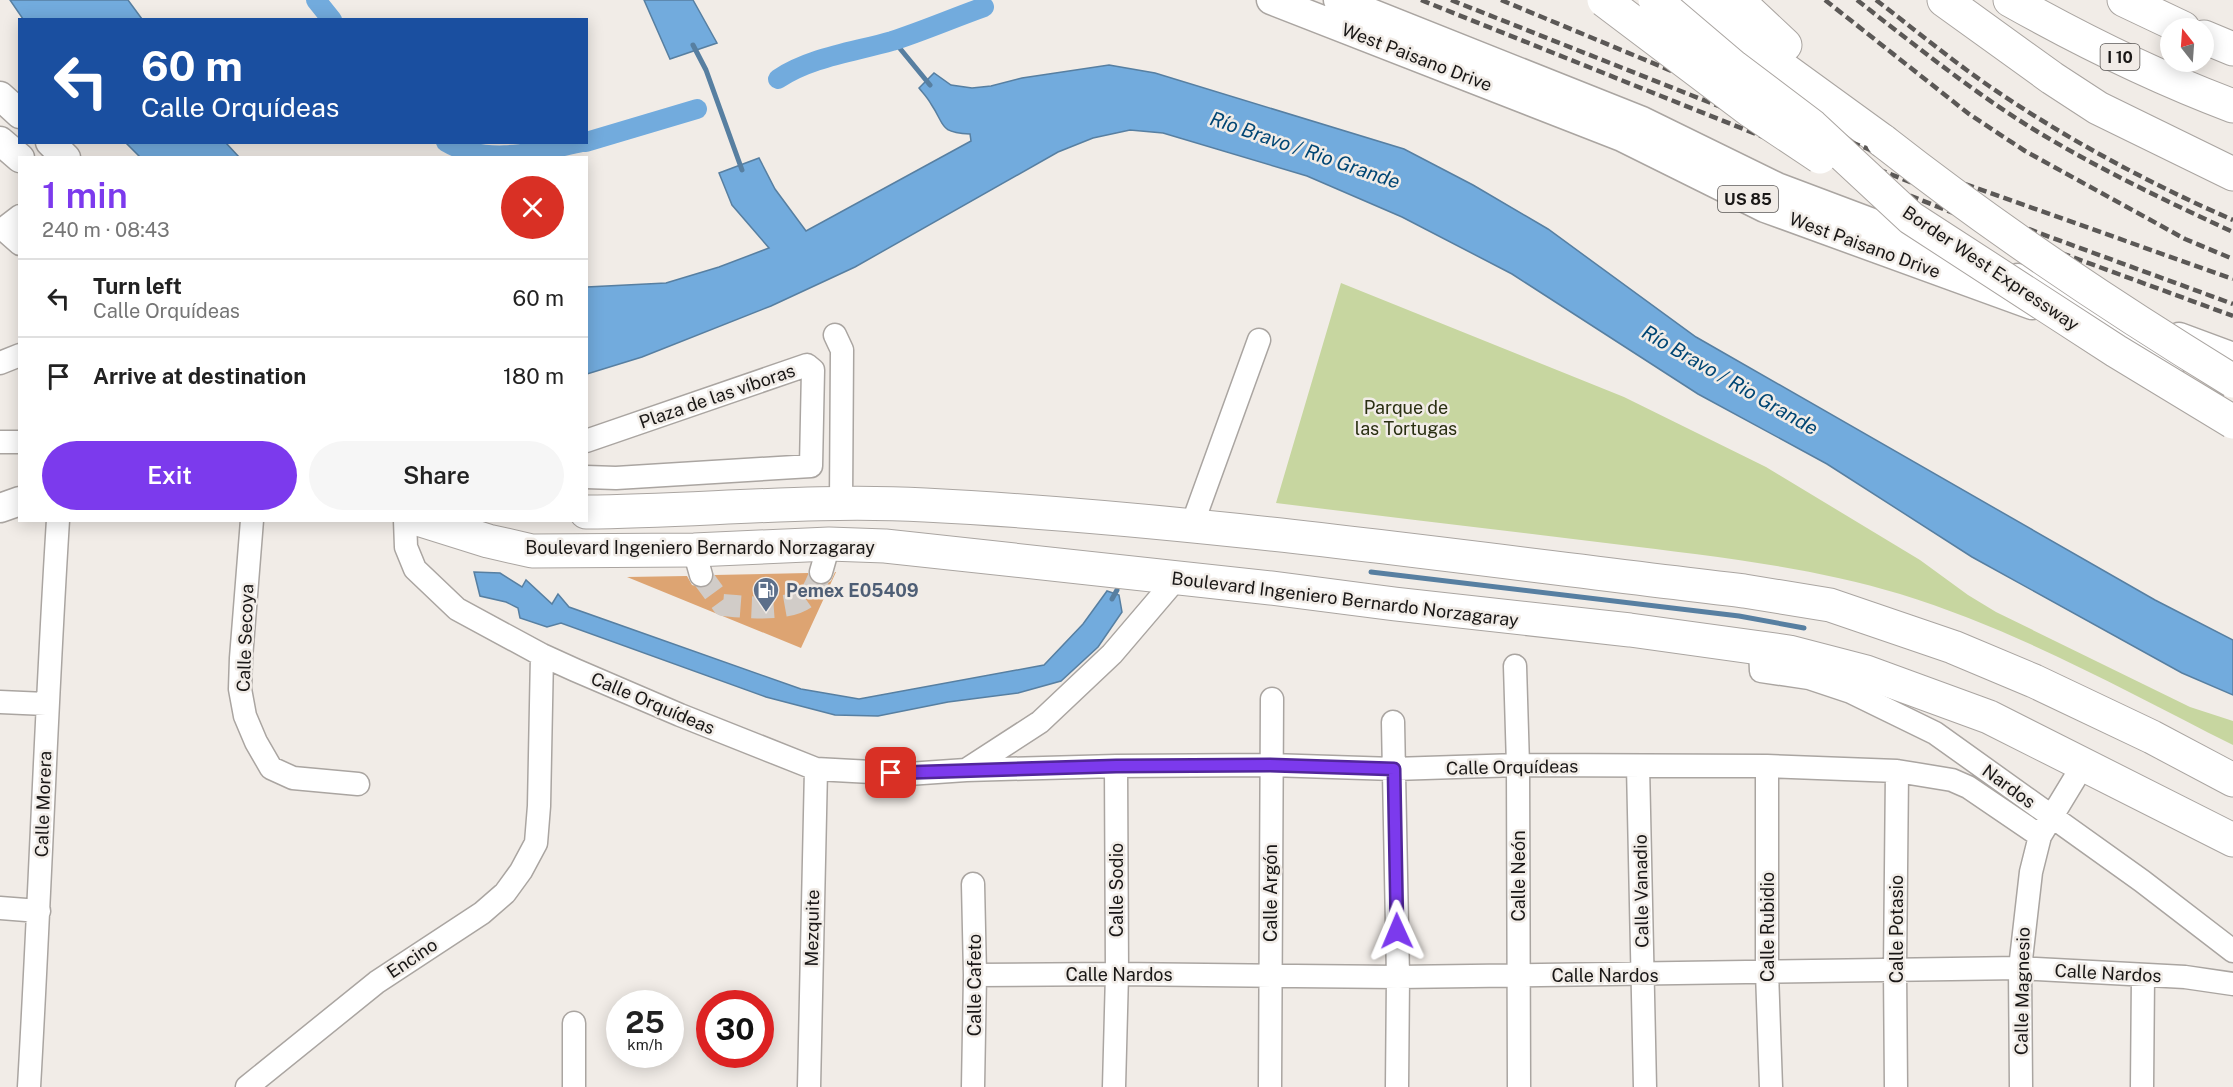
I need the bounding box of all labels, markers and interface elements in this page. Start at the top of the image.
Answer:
north arrow [2160,18,2214,72]
map controls [2160,18,2214,72]
street label: West Paisano Drive [1339,19,1495,95]
text: 60 m [141,41,243,90]
icon: left [42,42,120,120]
road number: I 10 [2100,44,2140,70]
text: Calle Orquídeas [141,91,339,123]
water label: Río Bravo / Rio Grande [1207,106,1403,194]
text: 1 min [42,174,128,216]
button: close [501,176,564,239]
road number: US 85 [1718,186,1778,212]
street label: Border West Expressway [1899,201,2083,335]
street label: West Paisano Drive [1786,208,1944,282]
text: 240 m · 08:43 [42,218,170,242]
text: Turn left [93,273,182,299]
icon: left [42,282,75,315]
text: 60 m [513,285,564,311]
text: Calle Orquídeas [93,299,240,323]
water label: Río Bravo / Rio Grande [1638,320,1822,440]
street label: Plaza de las víboras [636,359,798,433]
icon: arrive [42,360,75,393]
text: Arrive at destination [93,363,306,389]
text: 180 m [503,363,564,389]
park label: Parque de las Tortugas [1355,397,1457,439]
button: Exit [42,441,297,510]
button: Share [309,441,564,510]
street label: Boulevard Ingeniero Bernardo Norzagaray [525,537,875,558]
street label: Boulevard Ingeniero Bernardo Norzagaray [1170,567,1520,631]
fuel station icon: Pemex E05409 [751,575,781,613]
place label: Pemex E05409 [786,580,919,601]
street label: Calle Secoya [233,584,257,692]
street label: Calle Orquídeas [588,667,718,739]
pin [865,747,916,798]
street label: Calle Morera [31,750,55,858]
street label: Calle Orquídeas [1446,755,1578,779]
icon: arrive [874,756,907,789]
street label: Nardos [1978,760,2040,812]
street label: Calle Neón [1508,830,1529,922]
street label: Calle Vanadio [1630,834,1652,948]
street label: Calle Sodio [1106,843,1127,937]
street label: Calle Argón [1260,844,1281,942]
street label: Calle Rubidio [1757,872,1778,982]
street label: Calle Potasio [1886,875,1907,983]
street label: Mezquite [801,889,823,967]
position arrow [1365,899,1429,963]
street label: Calle Magnesio [2010,927,2034,1055]
street label: Encino [383,934,441,982]
street label: Calle Cafeto [964,934,985,1036]
street label: Calle Nardos [2054,960,2162,986]
street label: Calle Nardos [1065,964,1173,985]
street label: Calle Nardos [1551,965,1659,986]
speed limit sign: 30 [696,990,774,1068]
text: 25 [625,1004,665,1040]
text: km/h [627,1036,663,1053]

